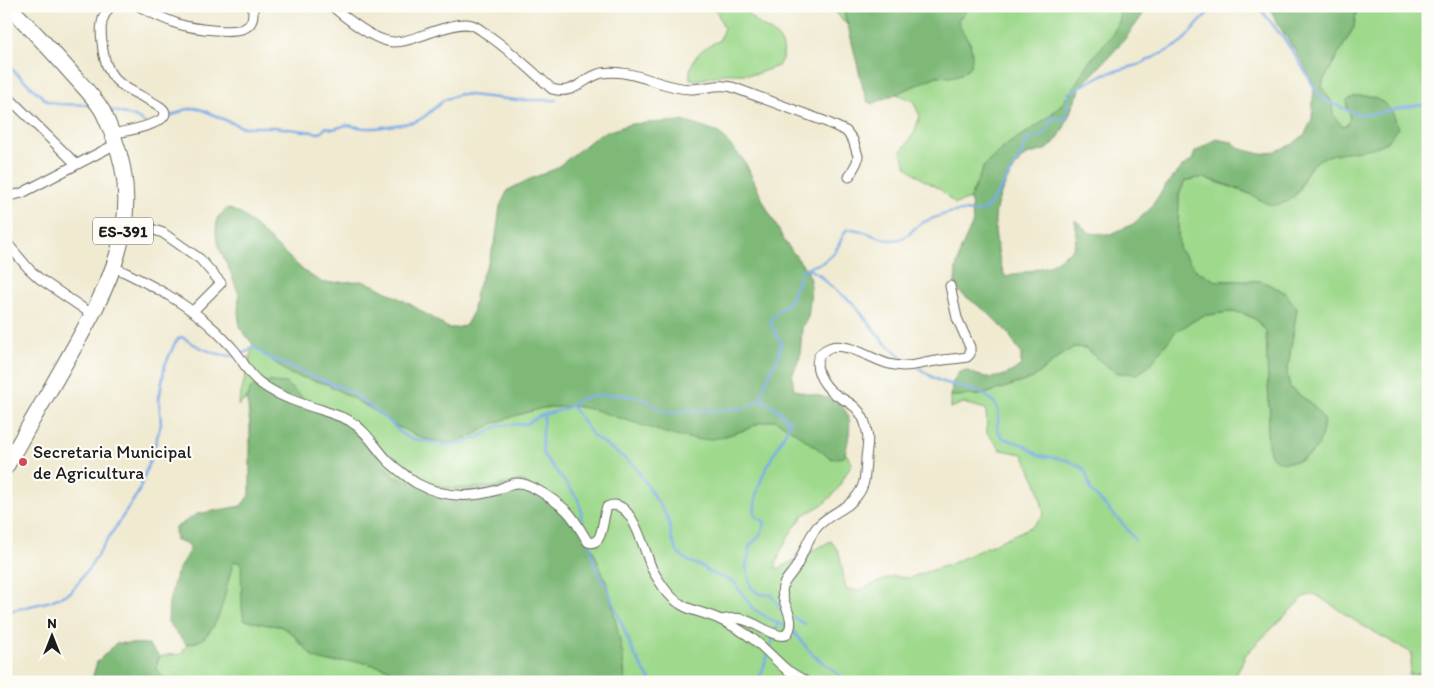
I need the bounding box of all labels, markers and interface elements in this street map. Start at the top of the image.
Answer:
road number: ES-391 [93,218,153,245]
place label: Secretaria Municipal de Agricultura [33,441,192,484]
marker: Secretaria Municipal de Agricultura [17,456,29,468]
north arrow [28,610,78,660]
text: N [47,615,57,632]

